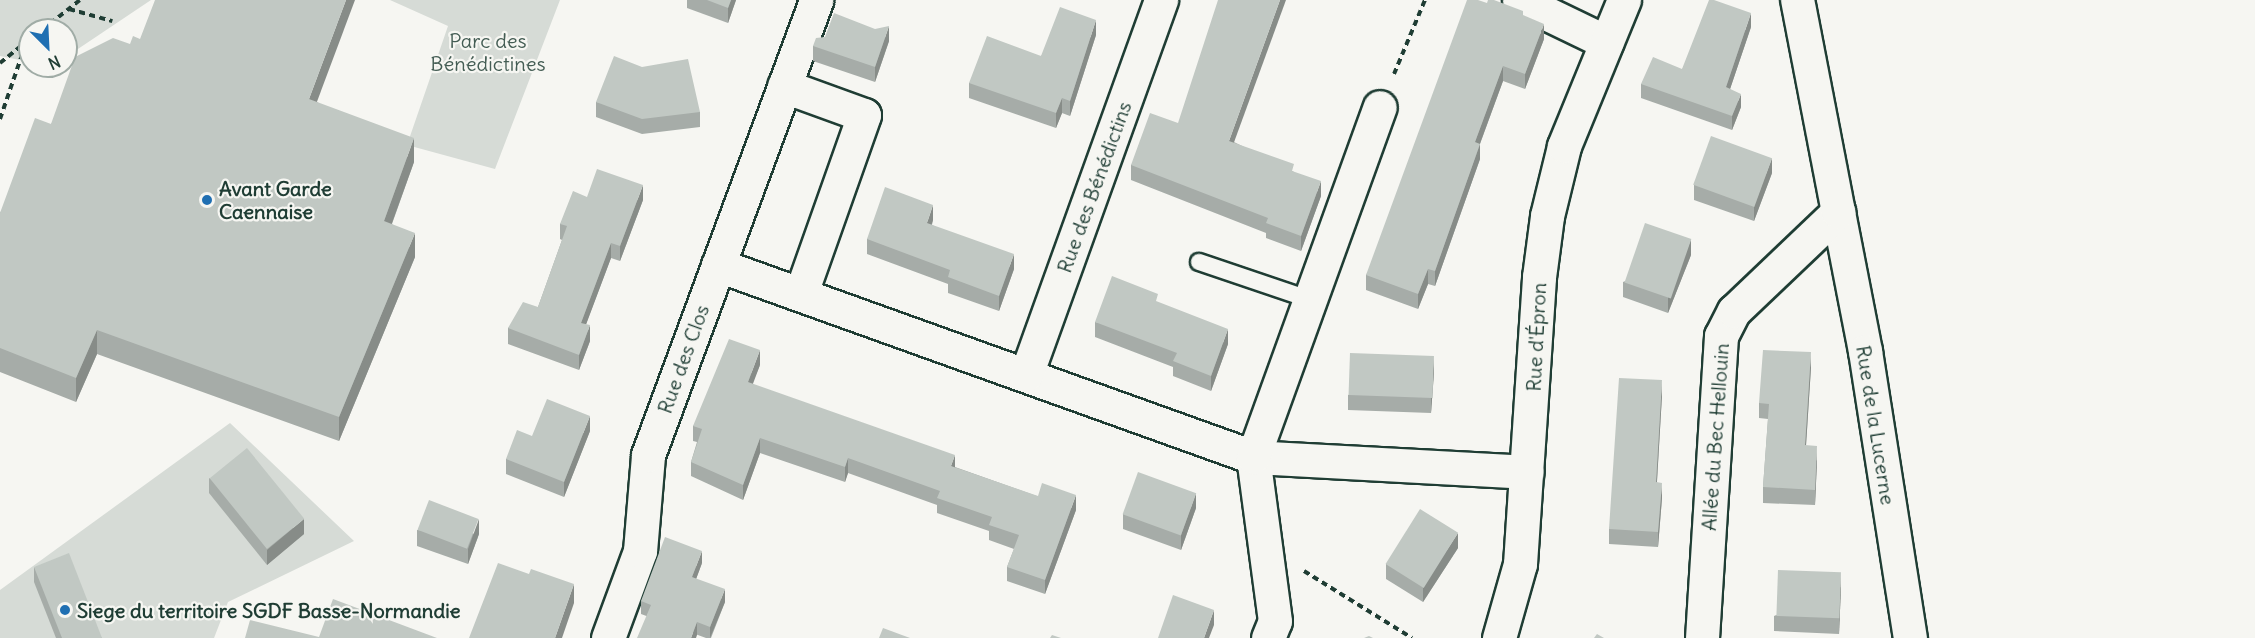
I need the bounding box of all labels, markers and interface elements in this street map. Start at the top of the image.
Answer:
north arrow [18,18,78,78]
park label: Parc des Bénédictines [430,28,546,75]
text: N [45,51,64,74]
street label: Rue des Bénédictins [1052,98,1136,276]
place label: Avant Garde Caennaise [219,176,332,223]
marker: Avant Garde Caennaise [200,193,214,207]
street label: Rue d'Épron [1521,282,1551,392]
street label: Rue des Clos [652,301,714,417]
street label: Allée du Bec Hellouin [1696,342,1734,532]
street label: Rue de la Lucerne [1852,344,1900,506]
place label: Siege du territoire SGDF Basse-Normandie [77,598,460,622]
marker: Siege du territoire SGDF Basse-Normandie [58,603,72,617]

